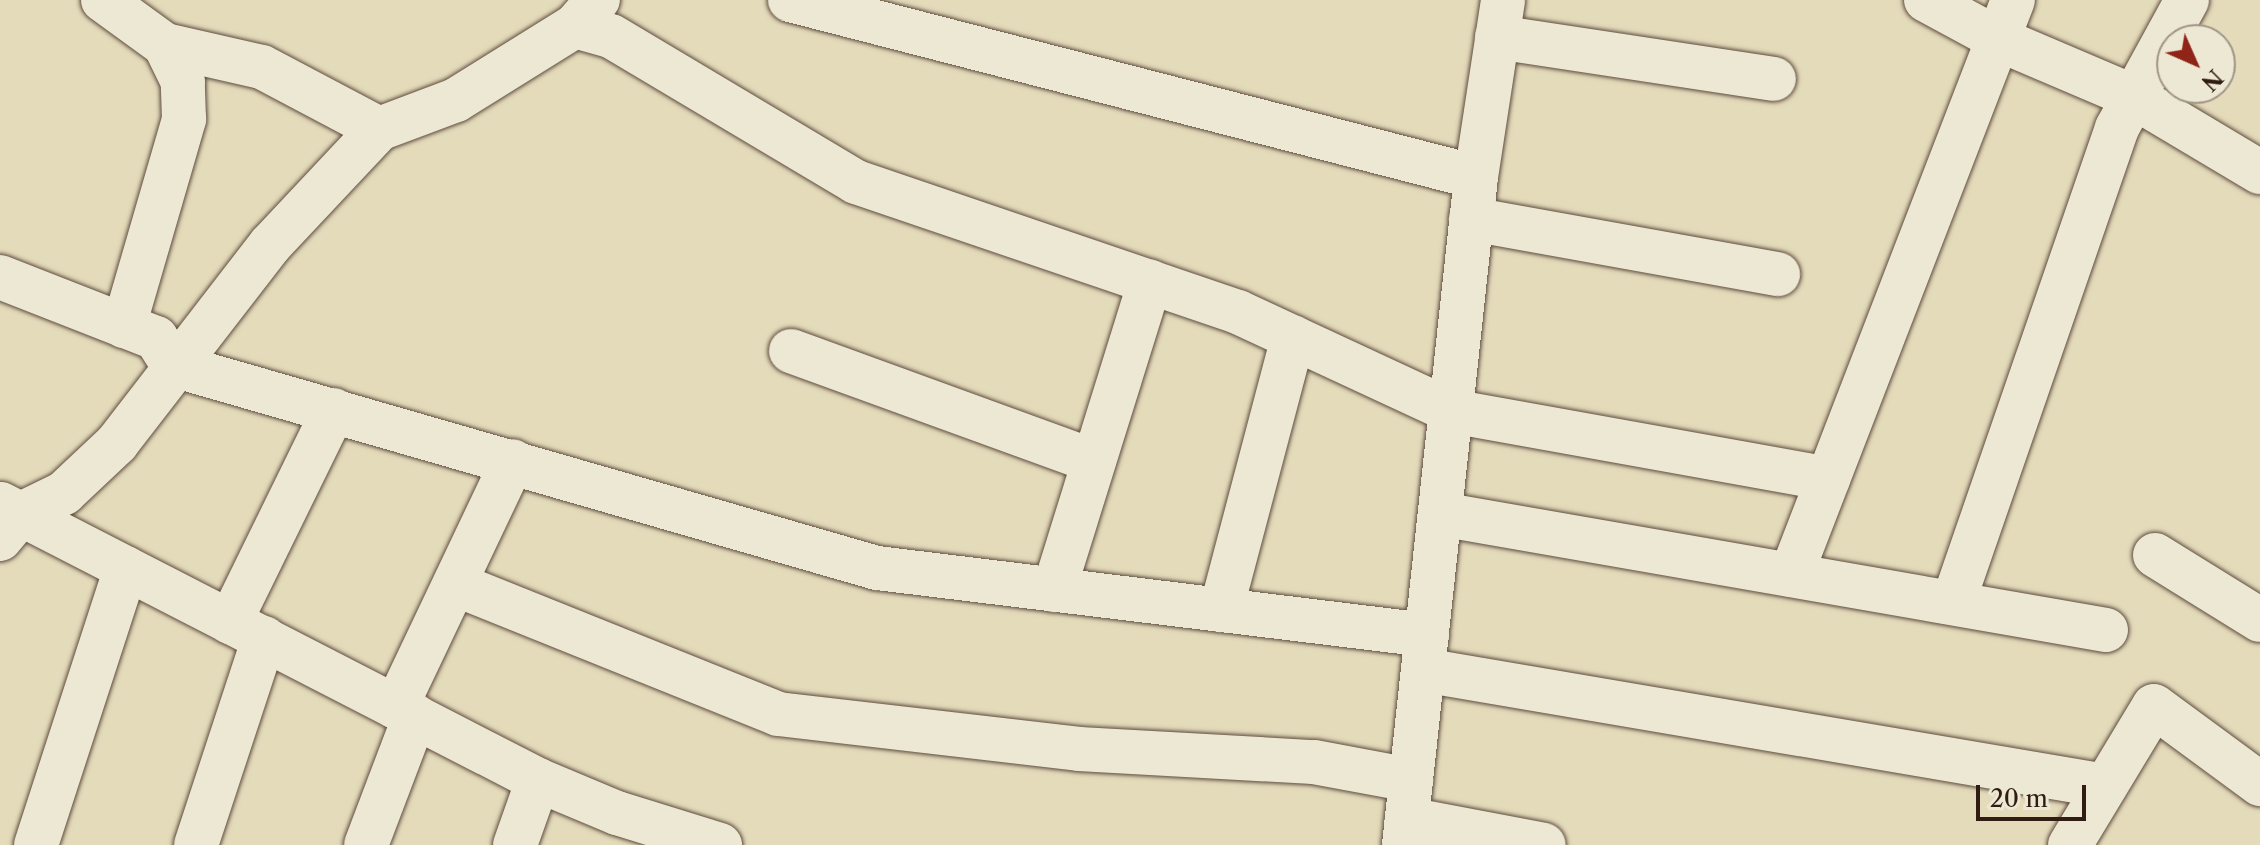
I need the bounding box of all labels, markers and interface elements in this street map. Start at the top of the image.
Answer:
north arrow [2156,24,2236,104]
text: N [2196,64,2228,96]
scale bar [1980,769,2090,819]
text: 20 m [1990,784,2048,813]

